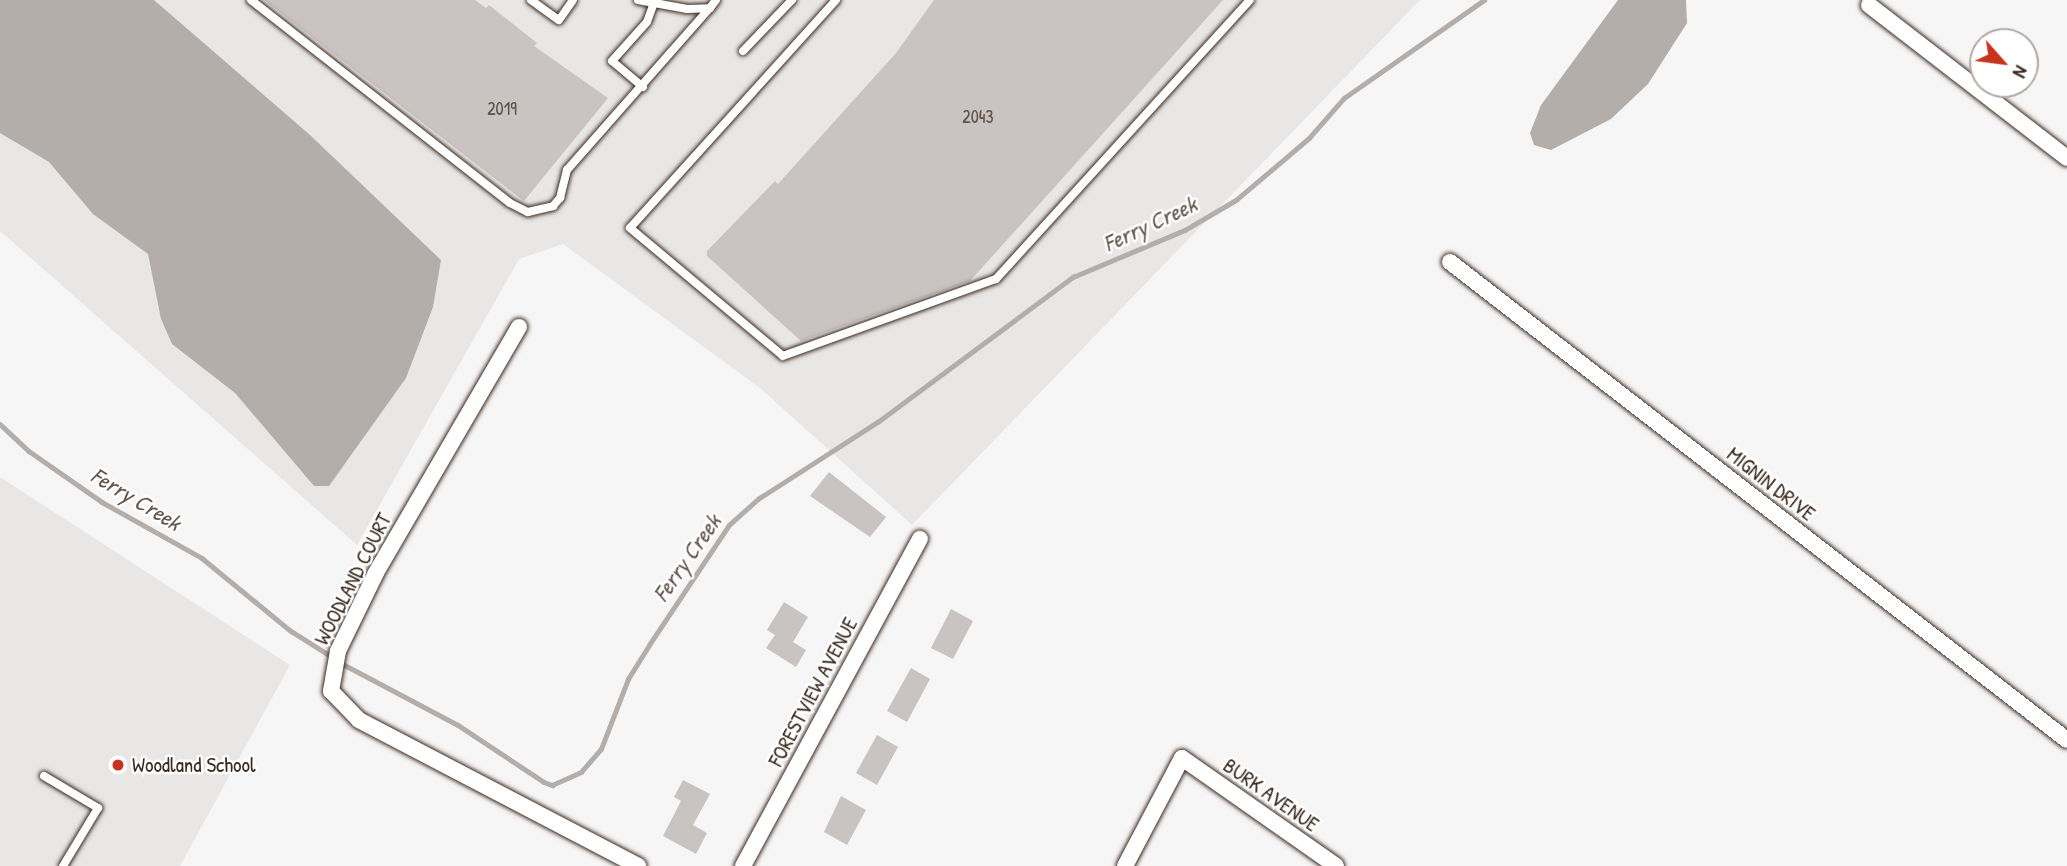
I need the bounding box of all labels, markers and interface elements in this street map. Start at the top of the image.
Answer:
north arrow [1969,28,2039,98]
text: N [2007,61,2035,82]
house number: 2019 [487,98,517,120]
house number: 2043 [962,106,994,128]
water label: Ferry Creek [1099,190,1201,258]
street label: MIGNIN DRIVE [1722,442,1820,526]
water label: Ferry Creek [86,461,186,537]
street label: WOODLAND COURT [309,509,397,649]
water label: Ferry Creek [647,509,727,607]
street label: FORESTVIEW AVENUE [763,613,863,771]
place label: Woodland School [132,752,256,778]
street label: BURK AVENUE [1218,753,1324,837]
marker: Woodland School [110,757,126,773]

